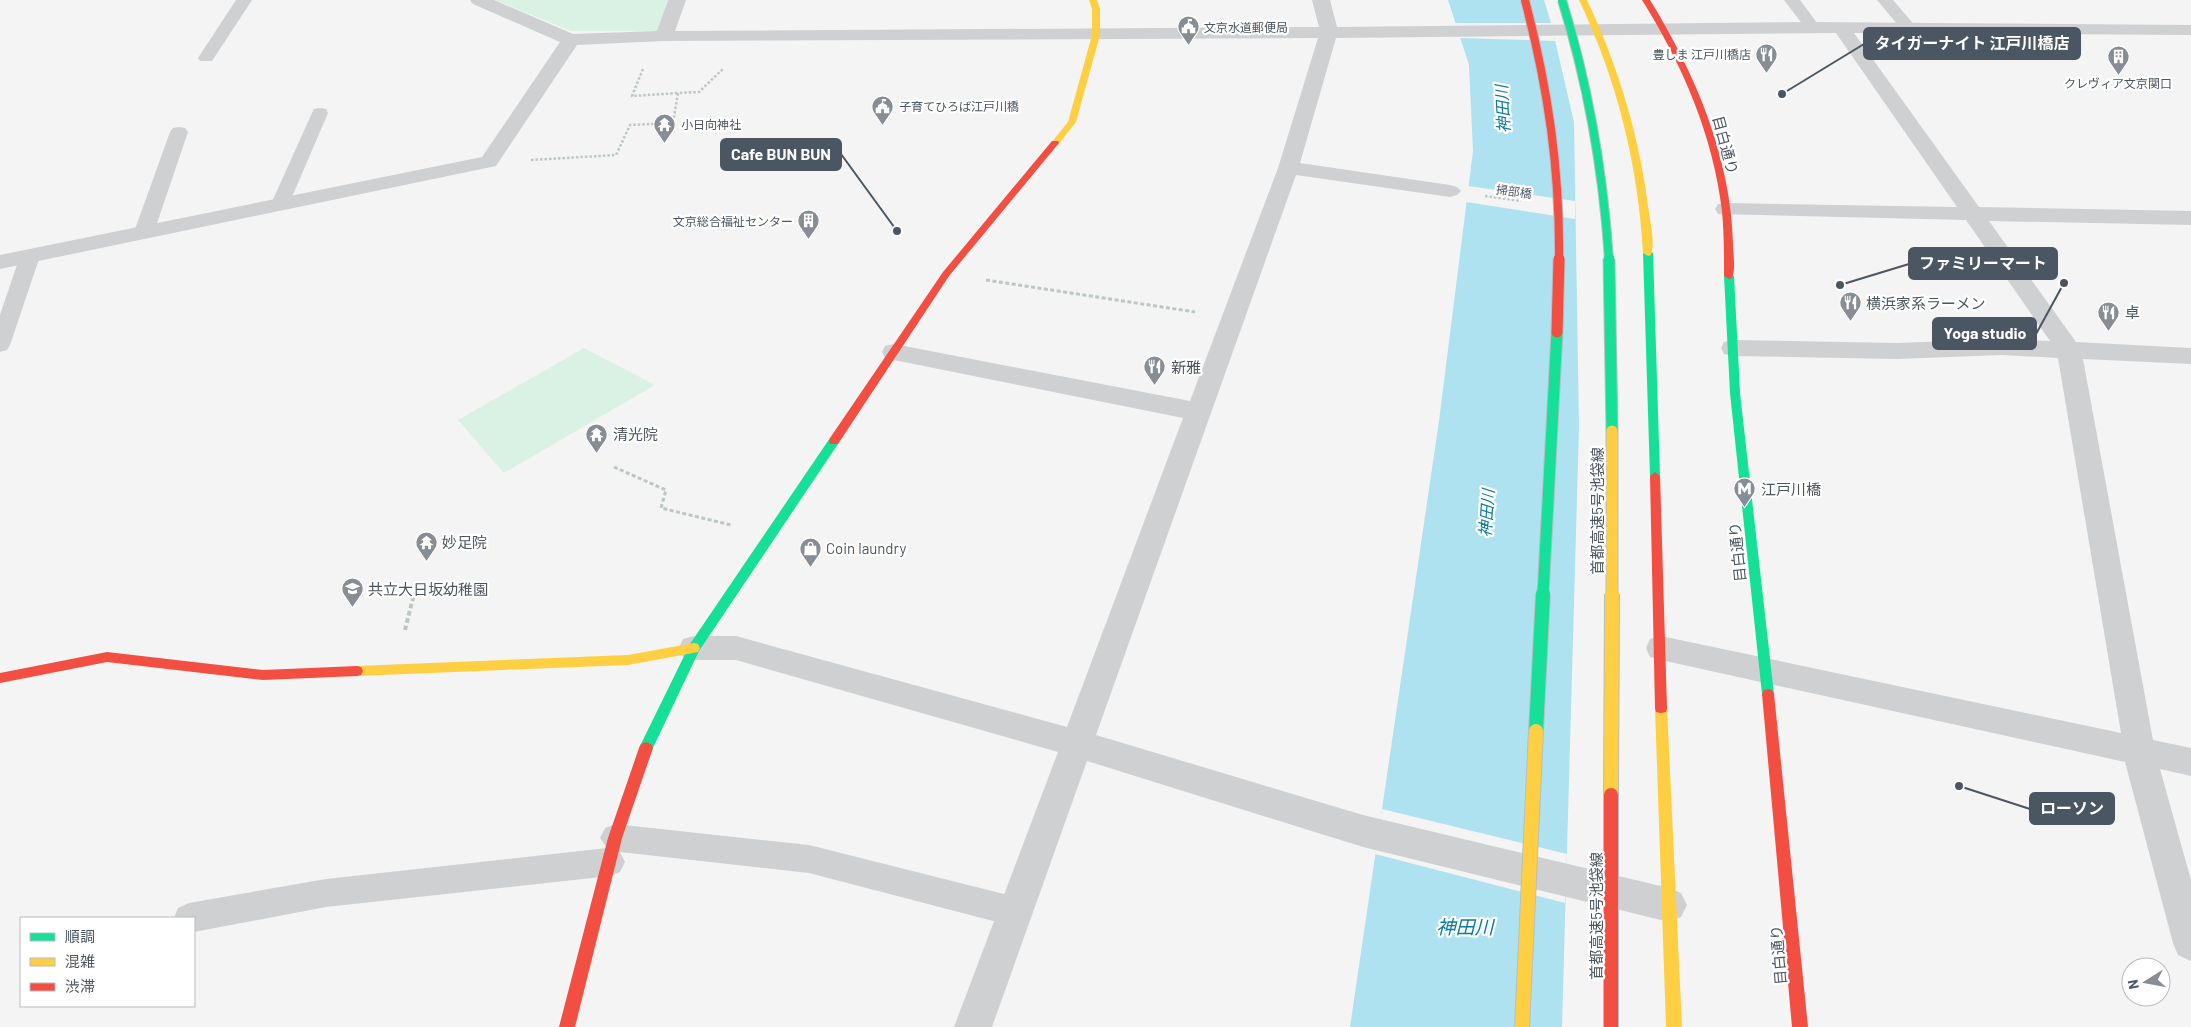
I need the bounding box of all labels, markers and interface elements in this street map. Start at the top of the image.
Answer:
public building icon: 文京水道郵便局 [1176,15,1200,46]
place label: 文京水道郵便局 [1204,20,1288,34]
callout: タイガーナイト 江戸川橋店 [1864,28,2080,59]
text: タイガーナイト 江戸川橋店 [1874,33,2070,52]
restaurant icon: 豊しま 江戸川橋店 [1755,42,1779,73]
building icon: クレヴィア文京関口 [2106,44,2130,75]
place label: 豊しま 江戸川橋店 [1653,47,1751,61]
place label: クレヴィア文京関口 [2064,76,2172,90]
water label: 神田川 [1491,83,1513,133]
public building icon: 子育てひろば江戸川橋 [871,94,895,125]
place label: 子育てひろば江戸川橋 [899,99,1019,113]
temple icon: 小日向神社 [653,112,677,143]
street label: 目白通り [1710,114,1742,176]
place label: 小日向神社 [681,117,741,131]
callout: Cafe BUN BUN [721,139,841,170]
text: Cafe BUN BUN [731,144,831,163]
street label: 掃部橋 [1495,182,1533,200]
building icon: 文京総合福祉センター [797,209,821,240]
place label: 文京総合福祉センター [673,214,793,228]
callout: ファミリーマート [1909,248,2057,279]
text: ファミリーマート [1919,253,2047,272]
restaurant icon: 横浜家系ラーメン [1838,291,1862,322]
place label: 横浜家系ラーメン [1866,294,1985,312]
restaurant icon: 卓 [2097,300,2121,331]
place label: 卓 [2125,303,2140,321]
callout: Yoga studio [1933,318,2036,349]
text: Yoga studio [1944,323,2027,342]
restaurant icon: 新雅 [1143,355,1167,386]
place label: 新雅 [1171,358,1201,376]
temple icon: 清光院 [585,422,609,453]
place label: 清光院 [613,425,658,443]
street label: 首都高速5号池袋線 [1588,447,1606,575]
metro station icon: 江戸川橋 [1733,477,1757,508]
place label: 江戸川橋 [1761,480,1821,498]
water label: 神田川 [1475,486,1497,538]
street label: 目白通り [1725,521,1749,583]
temple icon: 妙足院 [414,530,438,561]
place label: 妙足院 [442,533,487,551]
shop icon: Coin laundry [798,536,822,567]
place label: Coin laundry [826,539,906,557]
school or university icon: 共立大日坂幼稚園 [340,577,364,608]
place label: 共立大日坂幼稚園 [368,580,488,598]
callout: ローソン [2030,793,2114,824]
text: ローソン [2040,798,2104,817]
street label: 首都高速5号池袋線 [1587,852,1605,980]
water label: 神田川 [1436,915,1495,938]
legend [20,917,195,1007]
street label: 目白通り [1766,924,1790,986]
text: 順調 [65,927,95,945]
text: 混雑 [65,952,95,970]
north arrow [2121,957,2171,1007]
text: 渋滞 [65,977,95,995]
text: N [2124,978,2142,991]

